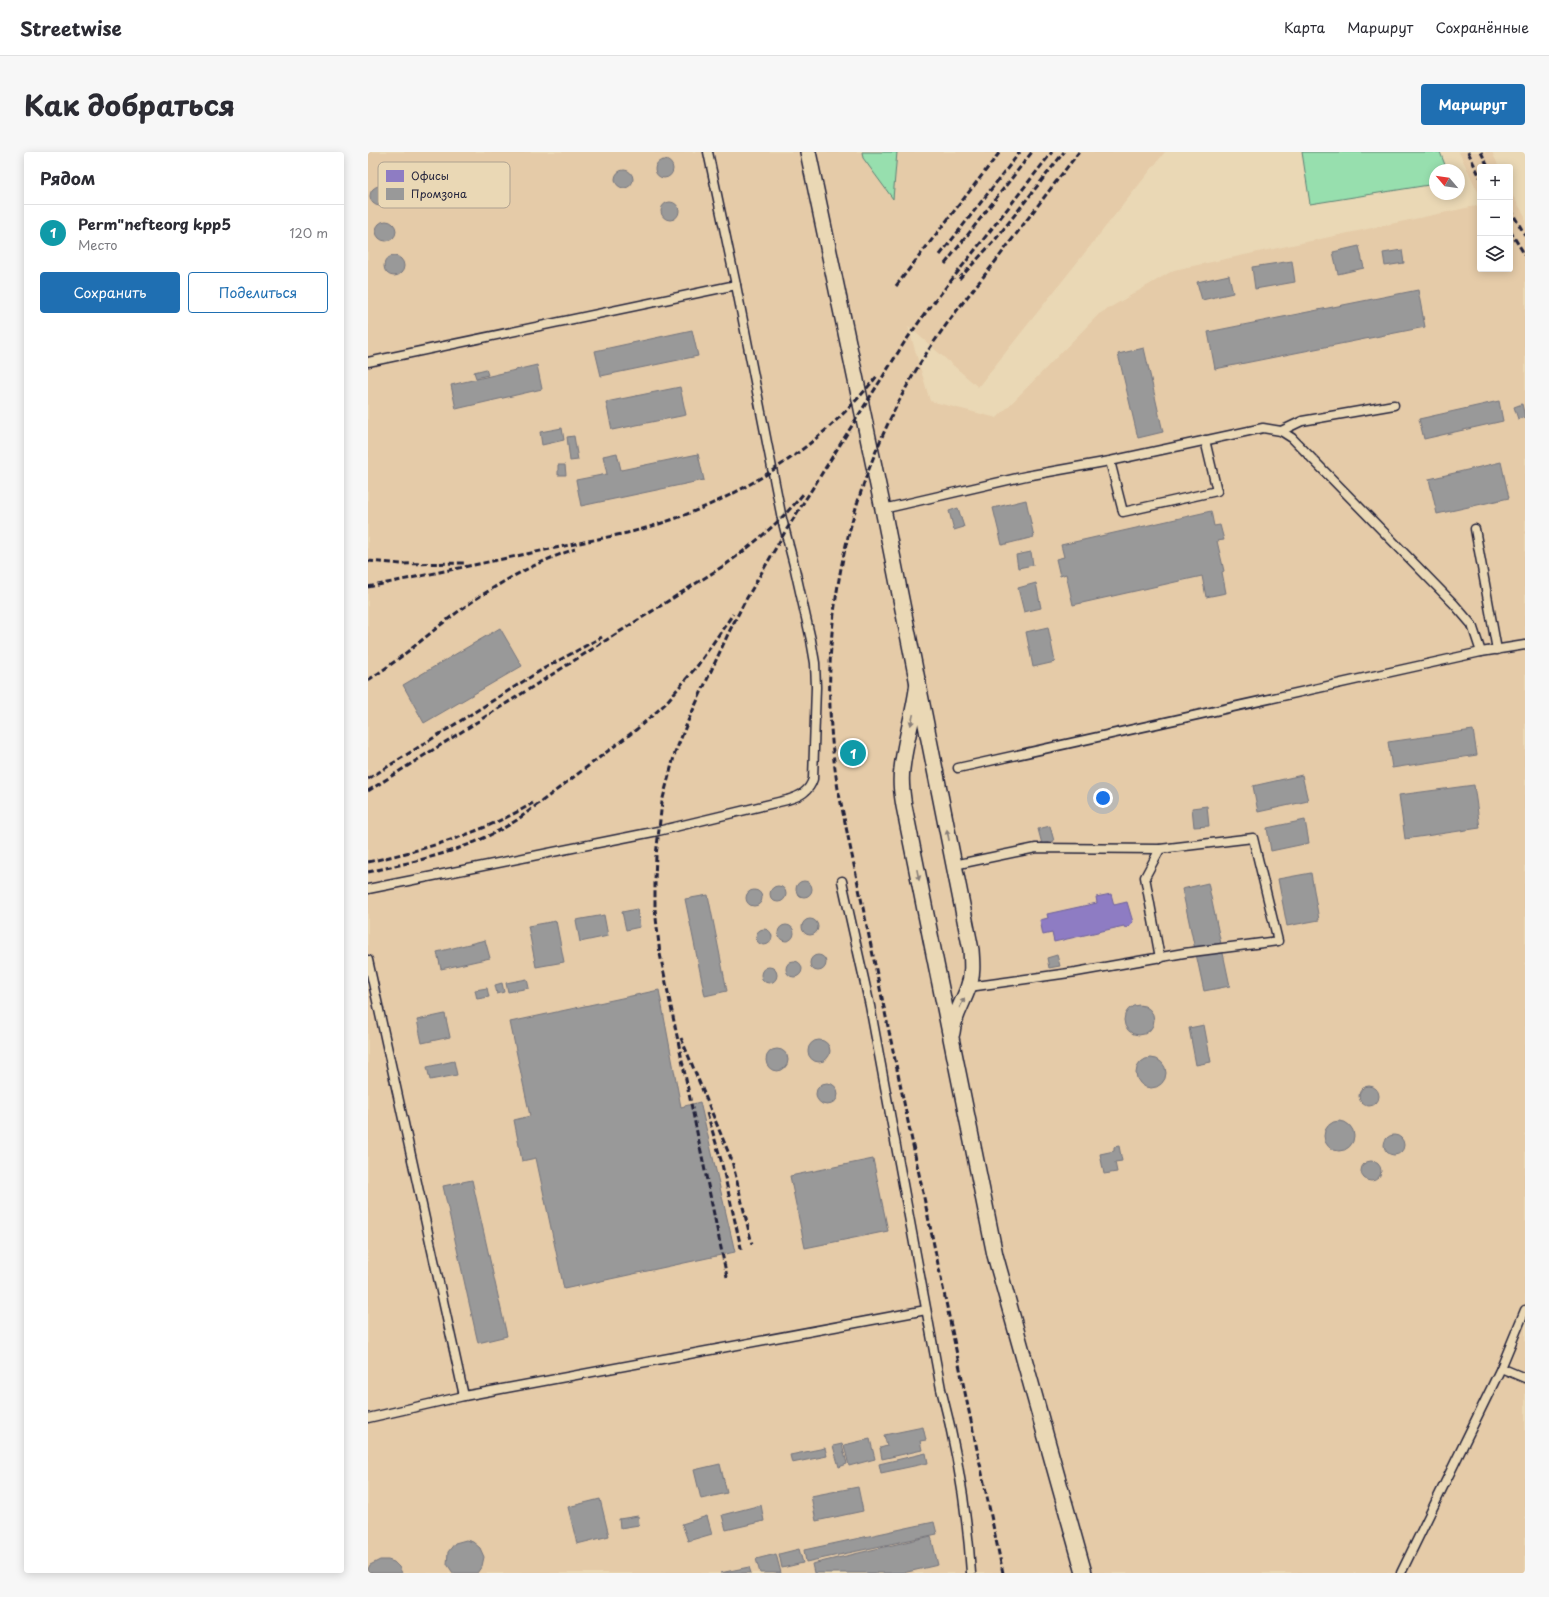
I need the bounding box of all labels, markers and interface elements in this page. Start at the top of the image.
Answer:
text: Streetwise [20,14,122,42]
text: Карта [1284,17,1325,38]
text: Маршрут [1347,17,1413,38]
text: Сохранённые [1435,17,1529,38]
text: Как добраться [24,83,235,126]
button: Маршрут [1421,84,1525,125]
legend [378,162,510,208]
north arrow [1429,164,1465,200]
map controls [1477,164,1513,272]
button: + [1477,164,1513,200]
text: Рядом [40,165,95,191]
text: Офисы [411,167,449,184]
text: Промзона [411,185,467,202]
button: − [1477,200,1513,236]
text: Perm"nefteorg kpp5 [78,212,231,235]
text: 1 [50,223,56,242]
text: 120 m [289,223,328,242]
text: Место [78,235,118,254]
button: layers [1477,236,1513,272]
button: Сохранить [40,272,180,313]
button: Поделиться [188,272,328,313]
one-way arrow [908,714,914,726]
pin: 1 [840,738,866,768]
your location [1093,788,1113,808]
one-way arrow [945,829,951,841]
one-way arrow [915,869,921,882]
one-way arrow [959,997,965,1009]

